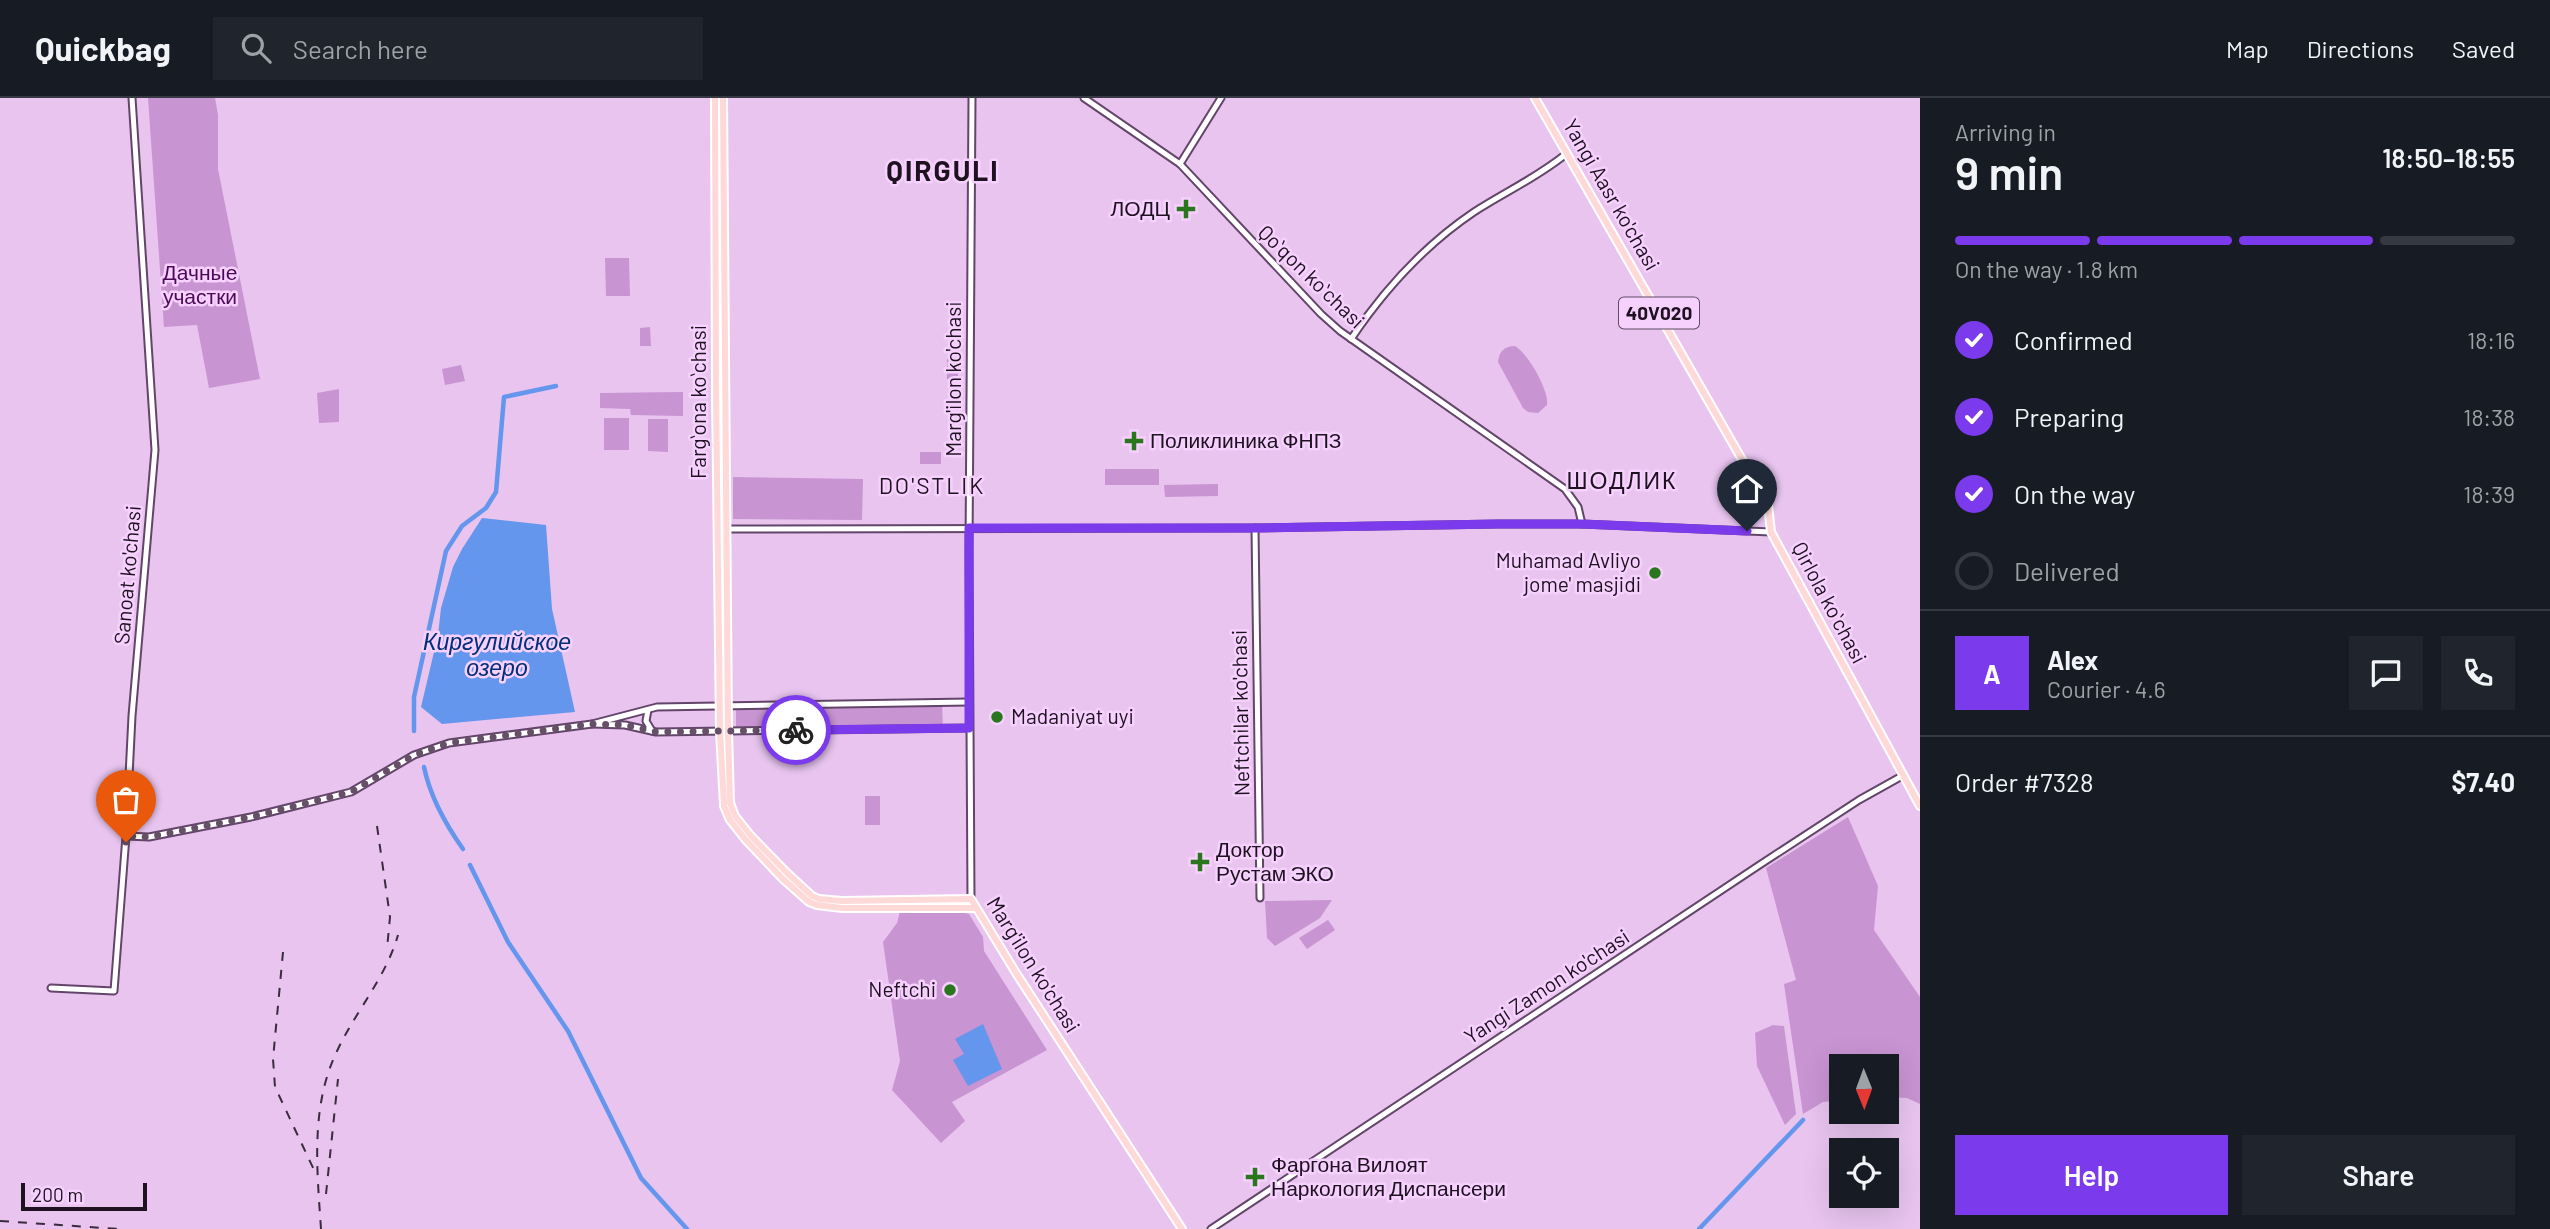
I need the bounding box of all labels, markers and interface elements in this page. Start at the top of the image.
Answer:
search box [213,17,703,80]
text: Quickbag [35,28,171,68]
icon: search [237,29,275,67]
text: Search here [293,33,428,64]
text: Map [2226,34,2269,63]
text: Directions [2307,34,2414,63]
text: Saved [2452,34,2515,63]
street label: Yangi Aasr ko'chasi [1559,114,1666,274]
text: Arriving in [1955,118,2056,146]
text: 18:50–18:55 [2382,142,2515,173]
text: 9 min [1955,144,2063,199]
district label: QIRGULI [886,153,1000,187]
place label: ЛОДЦ [1111,195,1170,220]
marker: ЛОДЦ [1176,199,1196,219]
street label: Qoʻqon koʻchasi [1254,219,1370,333]
text: On the way · 1.8 km [1955,255,2138,283]
park label: Дачные участки [163,259,237,308]
road number: 40V020 [1619,298,1699,328]
street label: Marg'ilon ko'chasi [940,301,965,457]
icon: check [1955,321,1993,359]
text: Confirmed [2014,324,2133,355]
street label: Fargʻona koʻchasi [685,325,710,479]
text: 18:16 [2467,326,2515,354]
icon: check [1955,398,1993,436]
text: Preparing [2014,401,2124,432]
text: 18:38 [2463,403,2515,431]
place label: Поликлиника ФНПЗ [1150,427,1341,452]
marker: Поликлиника ФНПЗ [1124,431,1144,451]
pin [1717,459,1777,531]
district label: ШОДЛИК [1566,466,1678,494]
icon: home [1728,470,1766,508]
district label: DO'STLIK [879,471,985,499]
icon: check [1955,475,1993,513]
text: On the way [2014,478,2135,509]
text: 18:39 [2463,480,2515,508]
street label: Sanoat ko'chasi [108,504,145,645]
street label: Qirlola koʻchasi [1788,537,1873,667]
place label: Muhamad Avliyo jome' masjidi [1496,547,1641,596]
text: Delivered [2014,555,2120,586]
marker: Muhamad Avliyo jome' masjidi [1647,565,1663,581]
water label: Киргулийское озеро [423,627,571,681]
street label: Neftchilar ko'chasi [1226,630,1253,796]
button: chat [2349,636,2423,710]
button: phone [2441,636,2515,710]
text: Alex [2047,644,2098,675]
text: A [1983,658,2001,689]
text: Courier · 4.6 [2047,675,2166,703]
courier [761,695,831,765]
place label: Madaniyat uyi [1011,703,1134,728]
marker: Madaniyat uyi [989,709,1005,725]
icon: bike [777,711,815,749]
text: Order #7328 [1955,766,2094,797]
text: $7.40 [2451,766,2515,797]
pin [96,770,156,842]
icon: bag [107,781,145,819]
place label: Доктор Рустам ЭКО [1216,836,1334,885]
marker: Доктор Рустам ЭКО [1190,852,1210,872]
street label: Marg'ilon ko'chasi [982,892,1086,1037]
street label: Yangi Zamon ko'chasi [1459,923,1633,1048]
place label: Neftchi [868,976,936,1001]
marker: Neftchi [942,982,958,998]
north arrow [1829,1054,1899,1124]
map controls [1829,1054,1899,1208]
button: Help [1955,1135,2228,1215]
button: Share [2242,1135,2515,1215]
button: locate [1829,1138,1899,1208]
place label: Фаргона Вилоят Наркология Диспансери [1271,1151,1506,1200]
marker: Фаргона Вилоят Наркология Диспансери [1245,1167,1265,1187]
scale bar [21,1180,147,1212]
text: 200 m [32,1183,83,1206]

